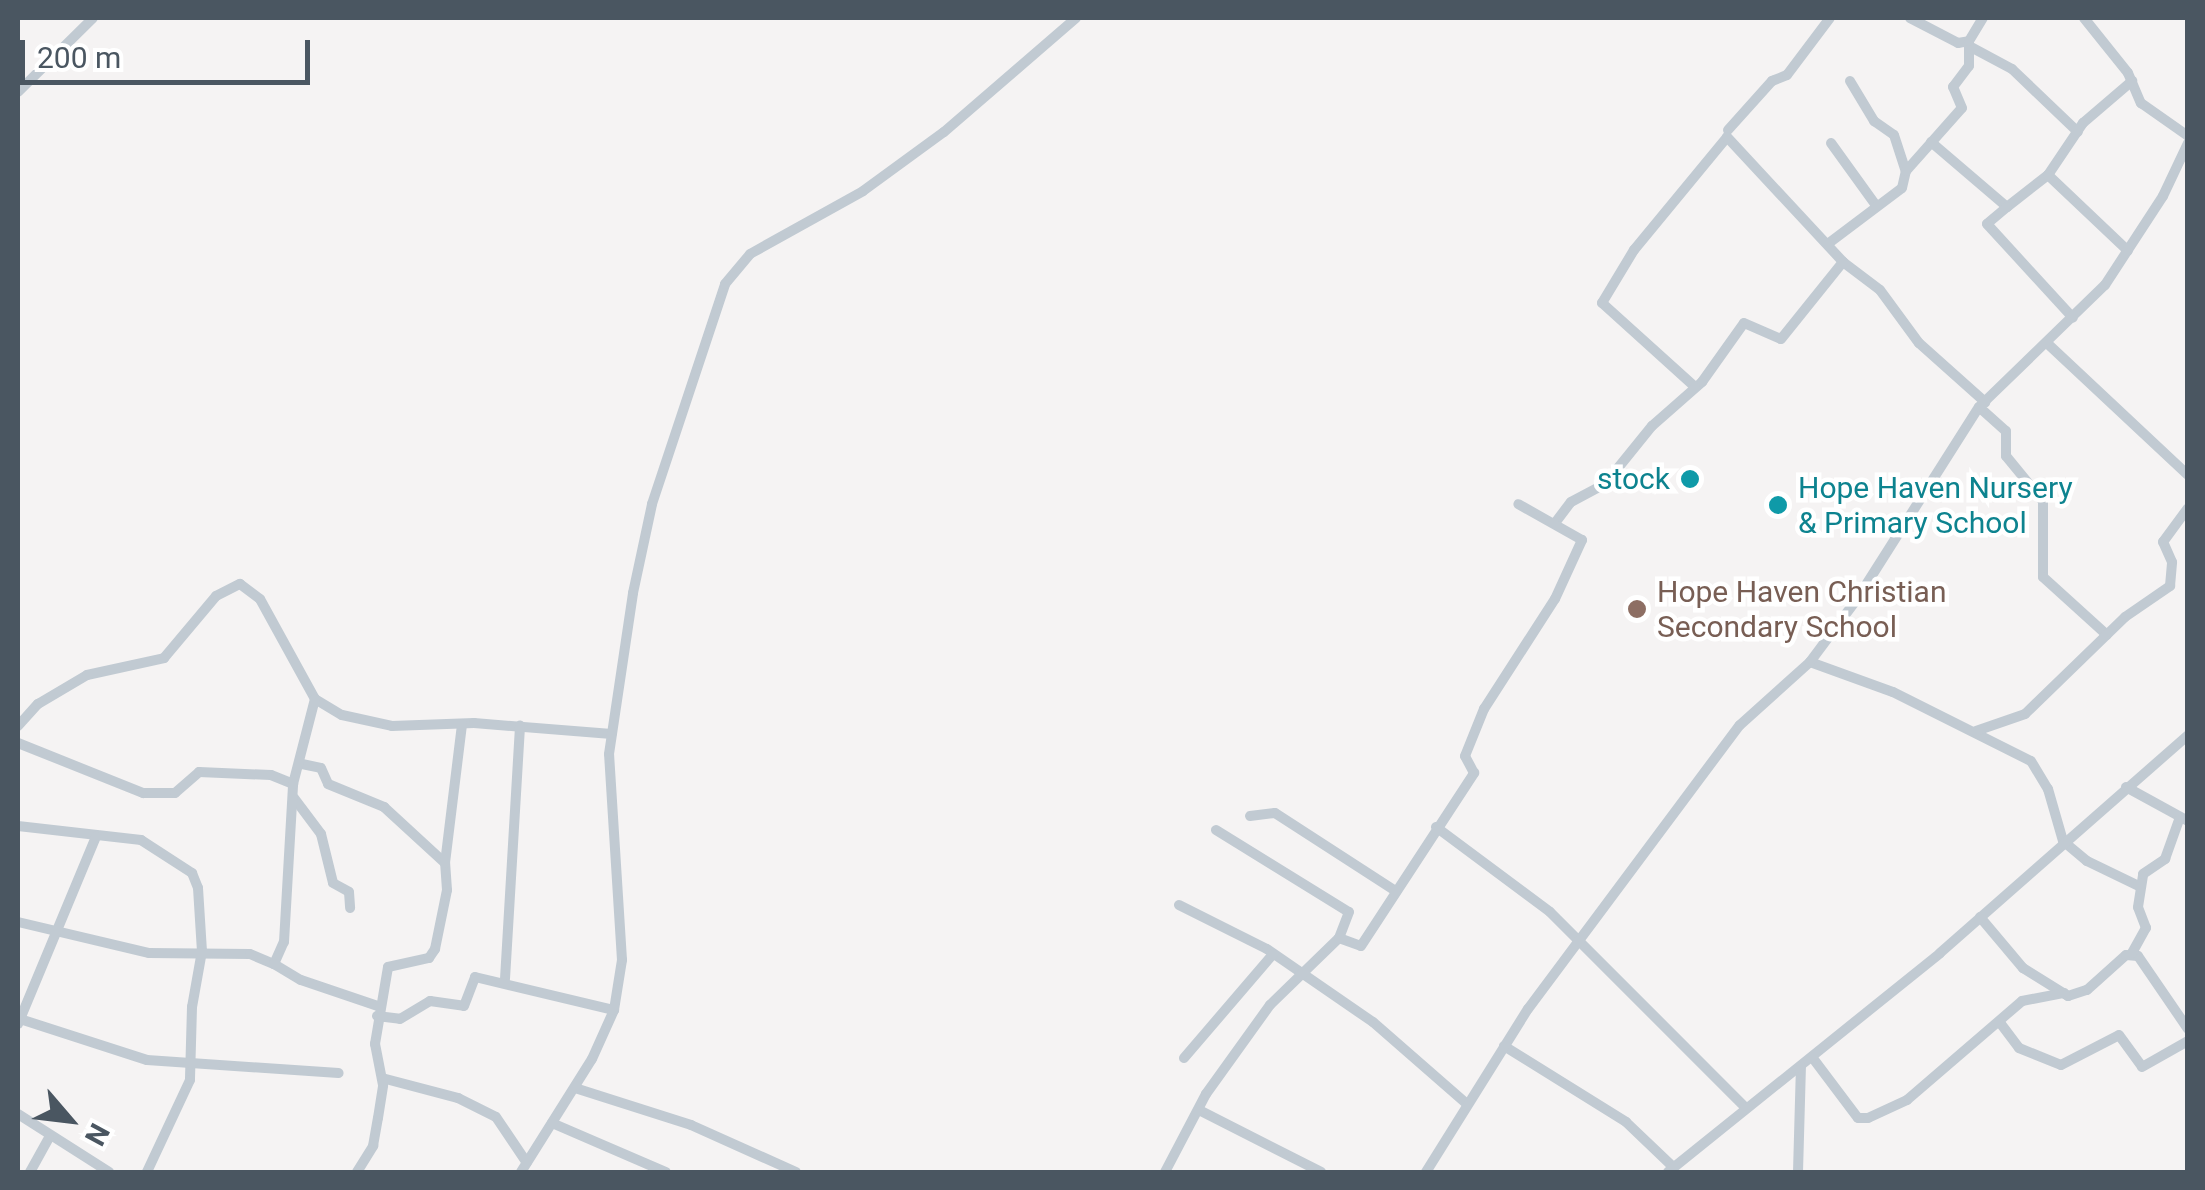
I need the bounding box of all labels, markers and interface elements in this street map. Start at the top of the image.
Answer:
scale bar [25,20,315,82]
text: 200 m [37,40,121,75]
place label: stock [1597,461,1670,497]
marker: stock [1679,468,1701,490]
place label: Hope Haven Nursery & Primary School [1798,470,2073,540]
marker: Hope Haven Nursery & Primary School [1767,494,1789,516]
place label: Hope Haven Christian Secondary School [1657,574,1946,644]
marker: Hope Haven Christian Secondary School [1626,598,1648,620]
north arrow [20,1070,120,1170]
text: N [78,1118,116,1151]

